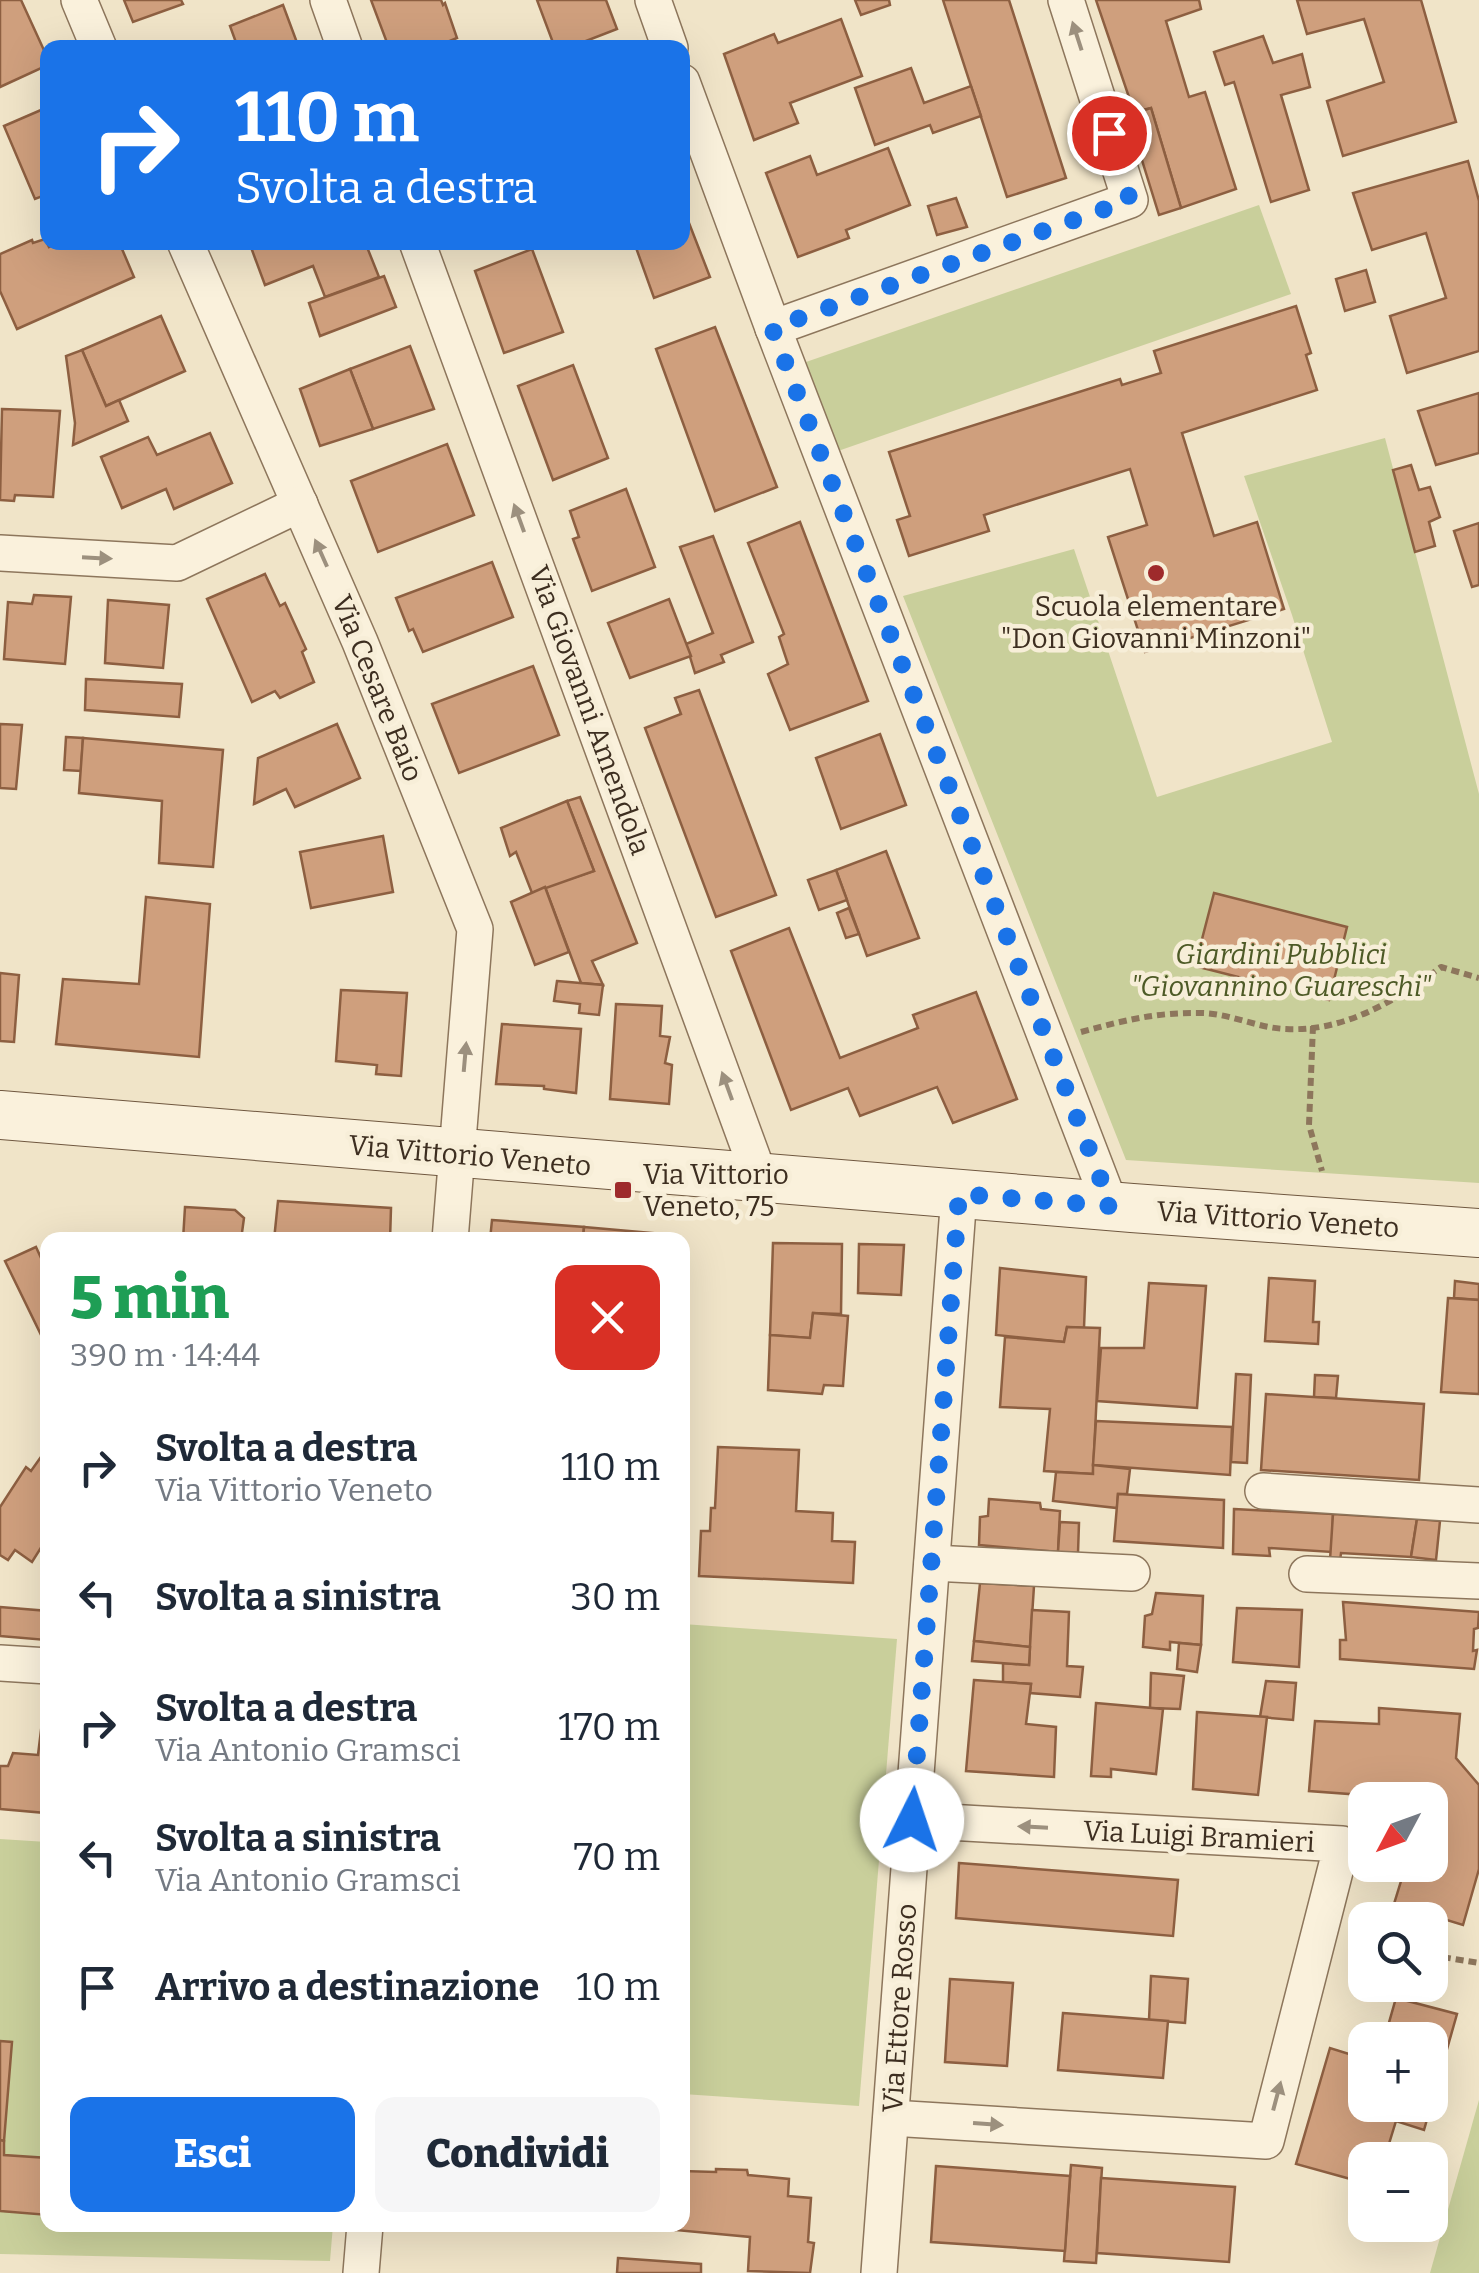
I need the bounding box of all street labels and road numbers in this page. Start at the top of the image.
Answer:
street label: Via Giovanni Amendola [522,561,657,859]
street label: Via Cesare Baio [325,590,430,786]
street label: Via Vittorio Veneto [347,1128,593,1183]
street label: Via Vittorio Veneto [1156,1195,1400,1244]
street label: Via Luigi Bramieri [1082,1814,1316,1859]
street label: Via Ettore Rosso [876,1902,923,2114]

